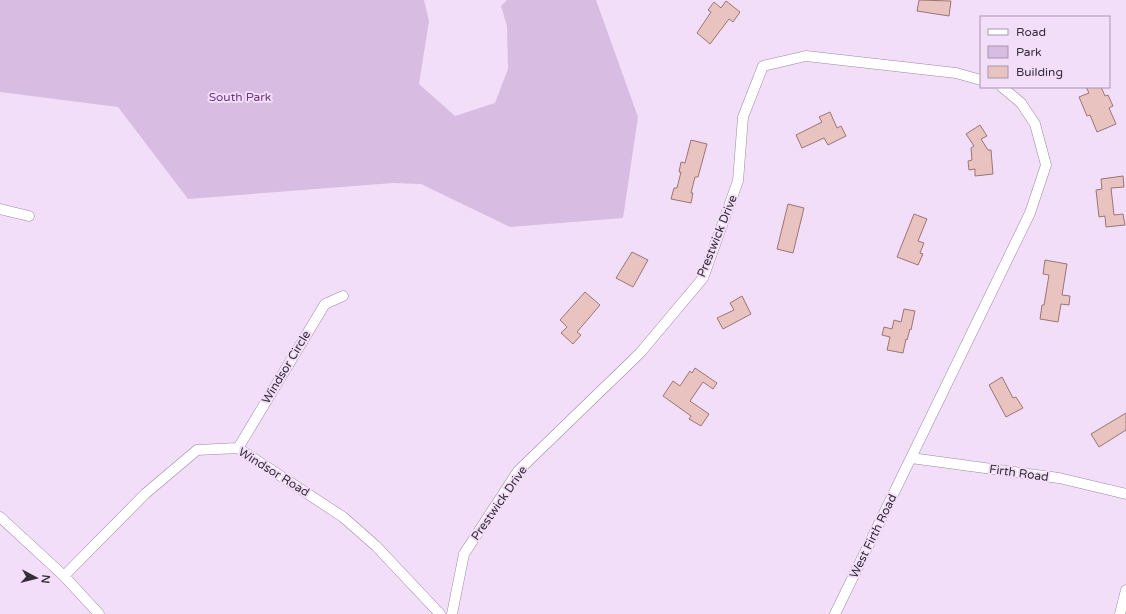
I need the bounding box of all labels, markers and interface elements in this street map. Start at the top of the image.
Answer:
legend [980,16,1110,88]
text: Road [1016,25,1046,39]
text: Park [1016,45,1042,59]
text: Building [1016,65,1063,79]
park label: South Park [209,90,272,104]
street label: Prestwick Drive [694,193,740,279]
street label: Windsor Circle [259,328,313,406]
street label: Windsor Road [236,445,312,499]
street label: Firth Road [988,462,1050,484]
street label: Prestwick Drive [468,463,530,543]
street label: West Firth Road [847,492,899,580]
north arrow [16,558,56,598]
text: N [38,574,52,584]

